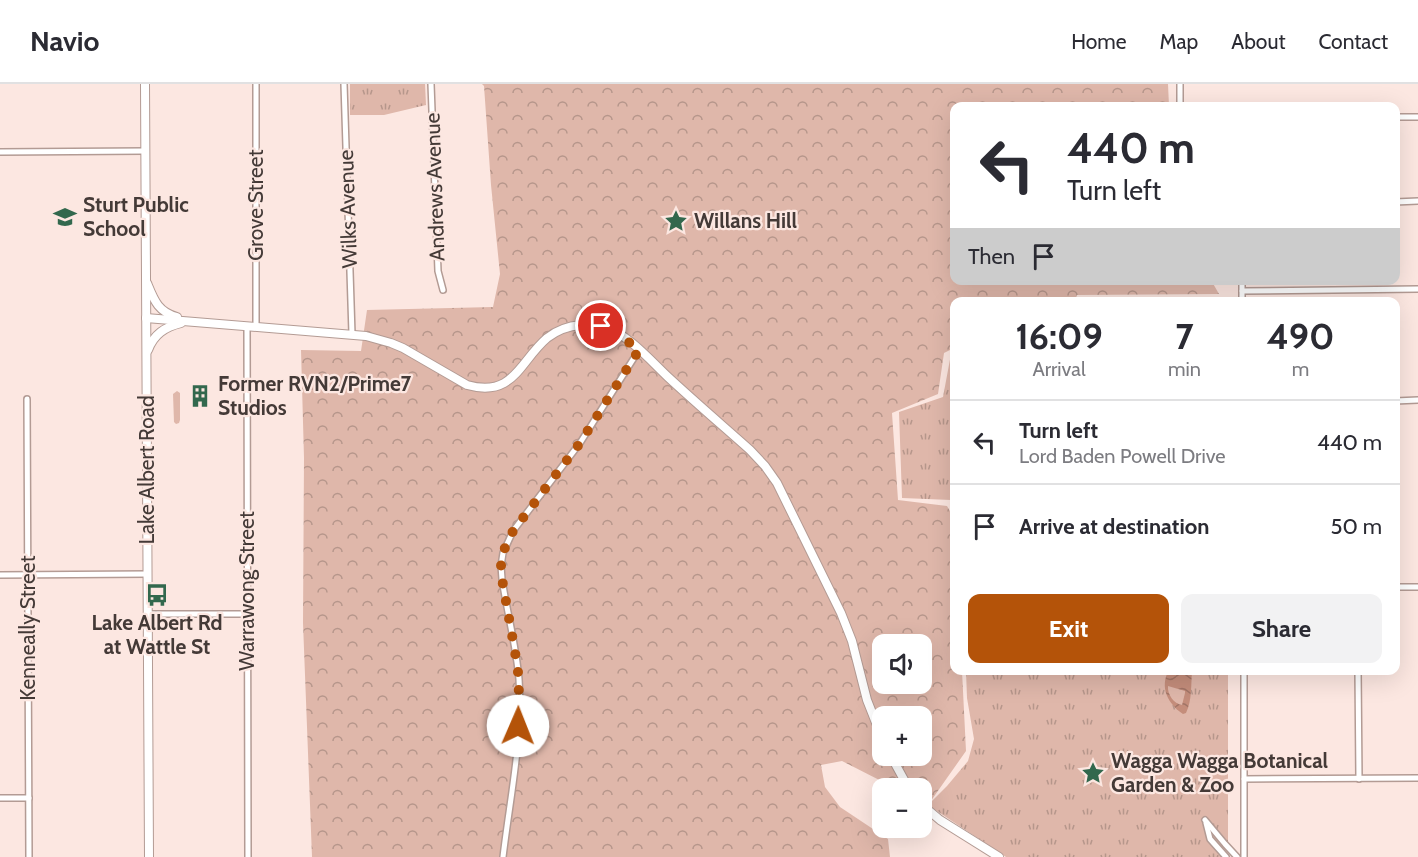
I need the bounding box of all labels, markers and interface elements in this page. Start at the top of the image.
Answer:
text: Navio [30,24,100,58]
text: Home [1071,29,1127,54]
text: Map [1160,29,1198,54]
text: About [1231,29,1285,54]
text: Contact [1318,29,1388,54]
street label: Andrews Avenue [419,112,450,262]
text: 440 m [1067,122,1195,174]
icon: left [968,126,1046,204]
street label: Grove Street [243,149,268,261]
street label: Wilks Avenue [333,149,362,269]
text: Turn left [1067,174,1161,207]
place label: Sturt Public School [83,192,189,241]
school or university icon: Sturt Public School [52,204,78,230]
place icon: Willans Hill [663,208,689,234]
place label: Willans Hill [694,208,798,233]
icon: arrive [1027,240,1060,273]
text: Then [968,243,1015,270]
pin [575,300,626,351]
icon: arrive [584,309,617,342]
text: 16:09 [1015,314,1103,358]
text: 7 [1175,314,1194,358]
text: 490 [1266,314,1335,358]
text: Arrival [1032,357,1086,381]
text: min [1168,357,1201,381]
text: m [1292,357,1309,381]
place label: Former RVN2/Prime7 Studios [218,371,411,420]
building icon: Former RVN2/Prime7 Studios [187,383,213,409]
street label: Lake Albert Road [134,395,159,545]
text: Turn left [1019,417,1098,444]
icon: left [968,426,1001,459]
text: 440 m [1317,429,1382,456]
text: Lord Baden Powell Drive [1019,444,1226,468]
icon: arrive [968,510,1001,543]
street label: Warrawong Street [234,511,259,671]
text: Arrive at destination [1019,513,1209,540]
text: 50 m [1330,513,1382,540]
street label: Kenneally Street [15,555,40,701]
bus stop icon: Lake Albert Rd at Wattle St [144,582,170,608]
button: Exit [968,594,1169,663]
button: Share [1181,594,1382,663]
place label: Lake Albert Rd at Wattle St [91,610,223,659]
map controls [872,634,932,838]
button: sound [872,634,932,694]
position arrow [486,694,550,758]
button: + [872,706,932,766]
place label: Wagga Wagga Botanical Garden & Zoo [1111,748,1329,797]
place icon: Wagga Wagga Botanical Garden & Zoo [1080,760,1106,786]
button: − [872,778,932,838]

